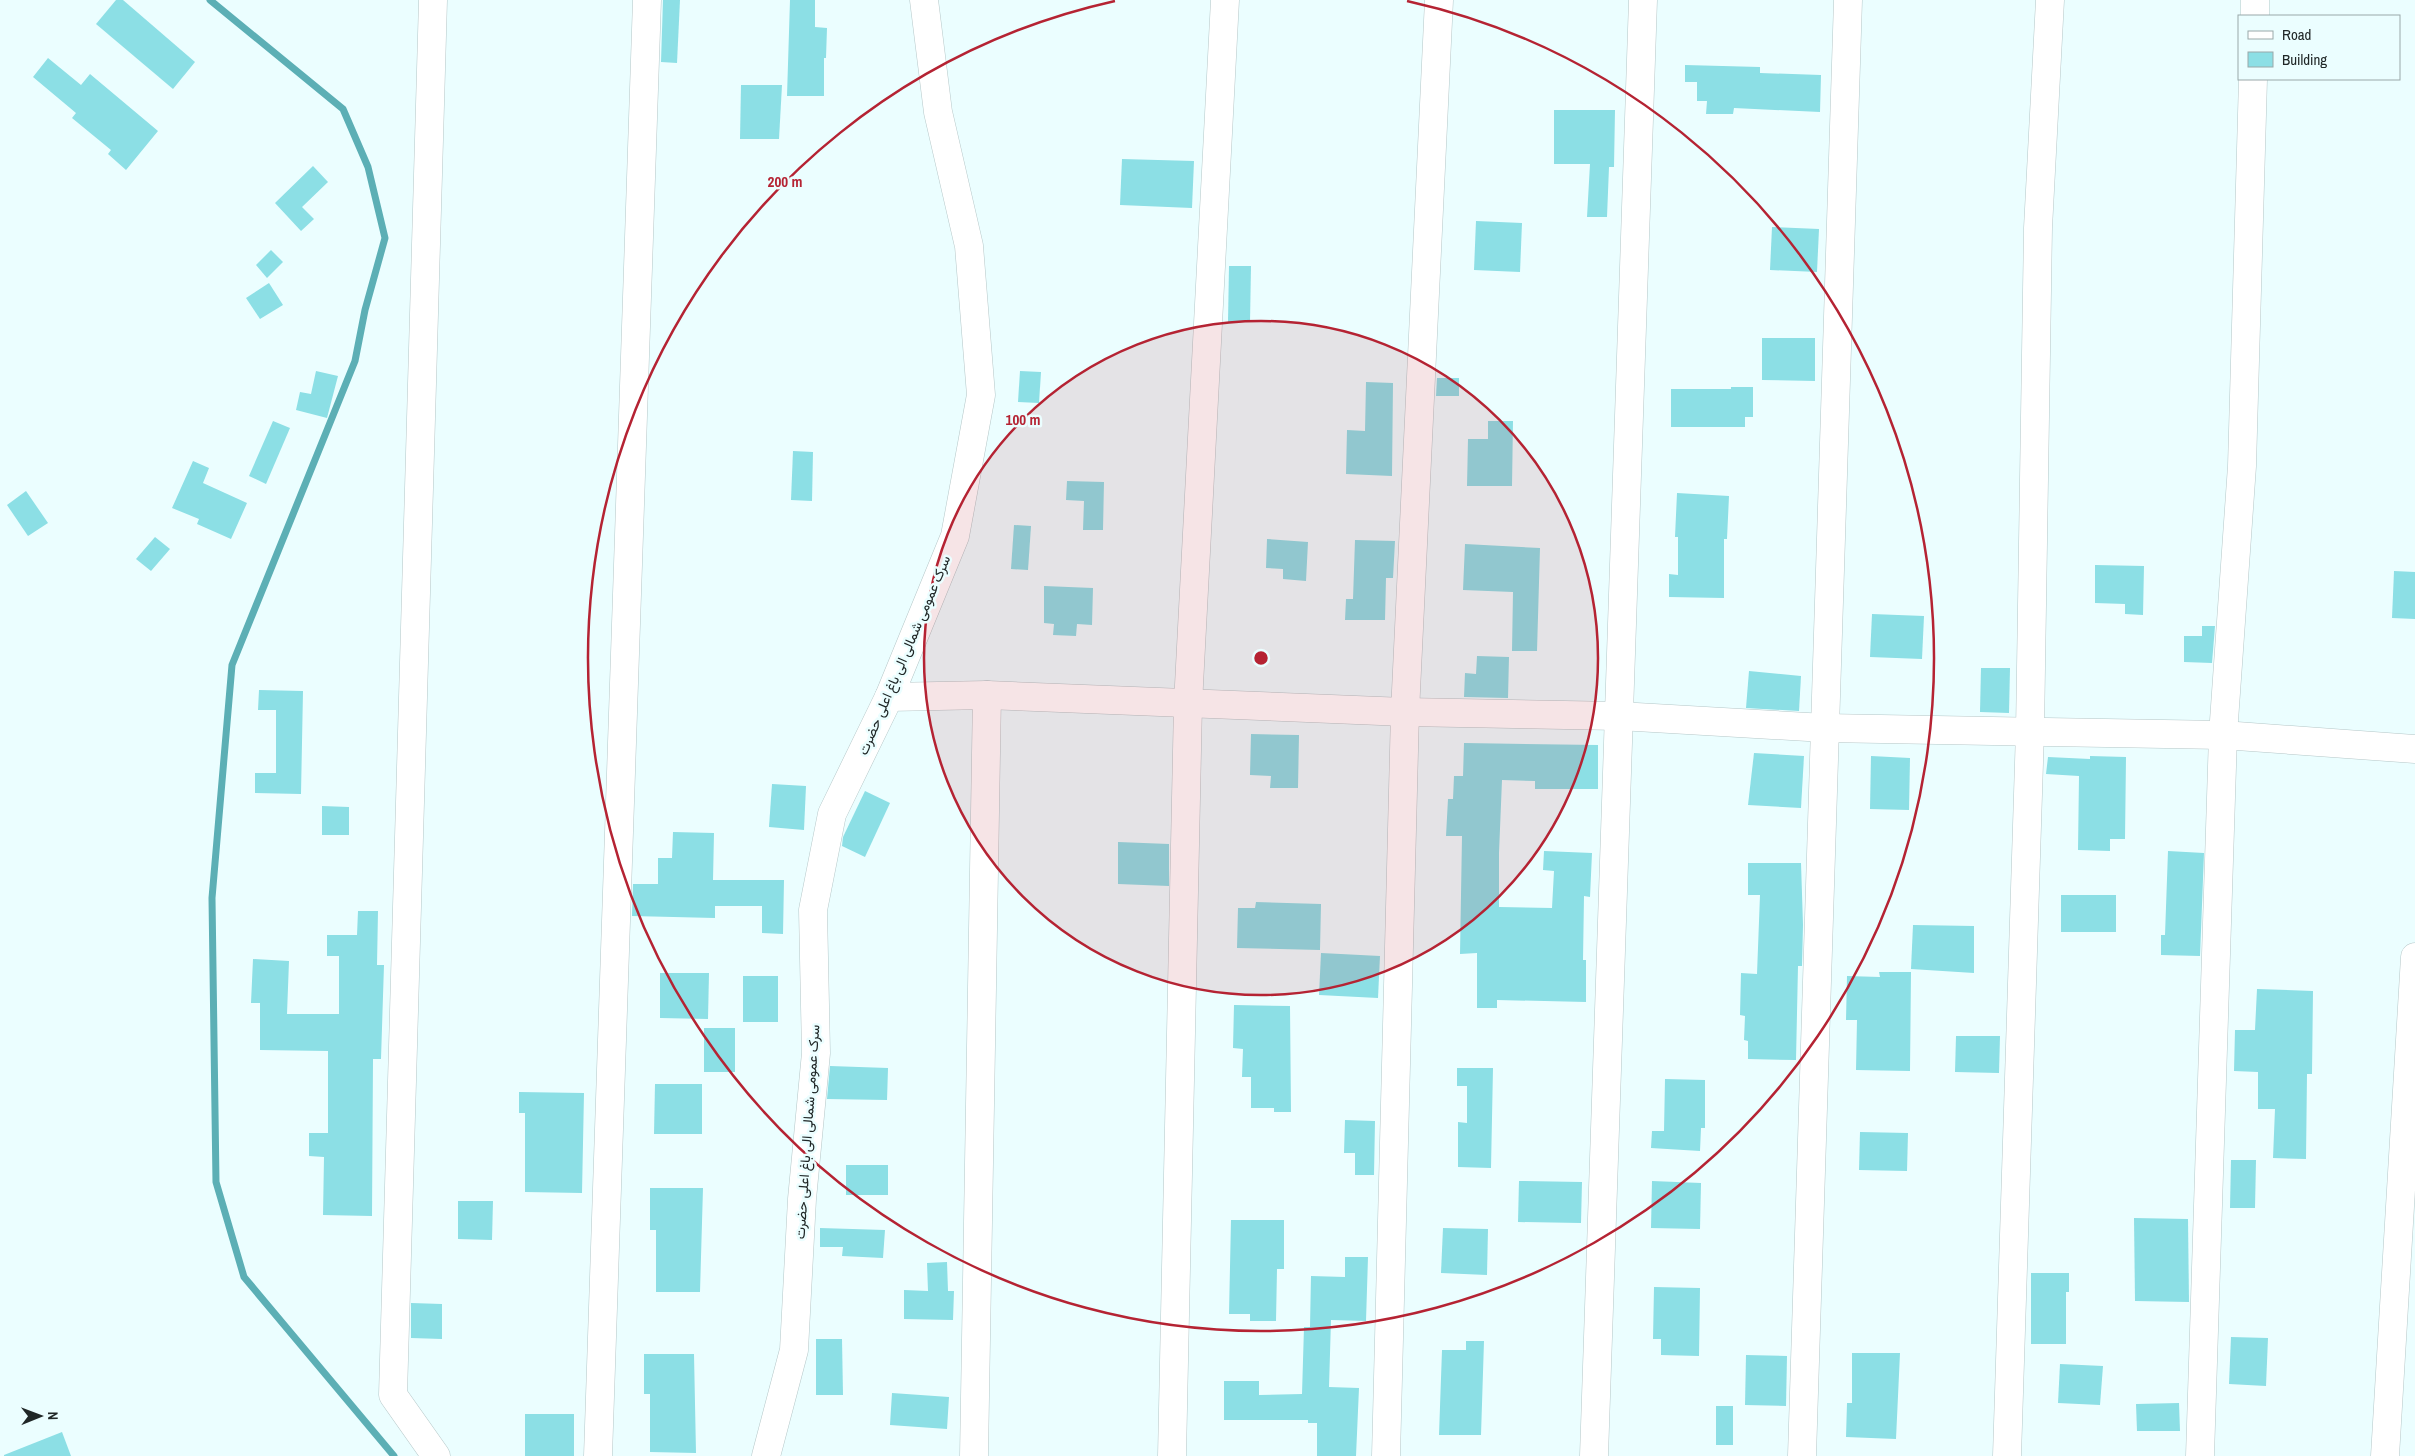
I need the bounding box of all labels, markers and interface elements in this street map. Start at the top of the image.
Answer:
legend [2238,15,2400,80]
text: Road [2282,24,2311,45]
text: Building [2282,49,2327,70]
text: 200 m [768,171,802,192]
text: 100 m [1006,409,1040,430]
street label: سرک عمومی شمالی الی باغ اعلی حضرت [854,553,956,758]
centre of rings [1252,649,1270,667]
street label: سرک عمومی شمالی الی باغ اعلی حضرت [791,1024,825,1240]
north arrow [15,1391,65,1441]
text: N [44,1411,62,1420]

